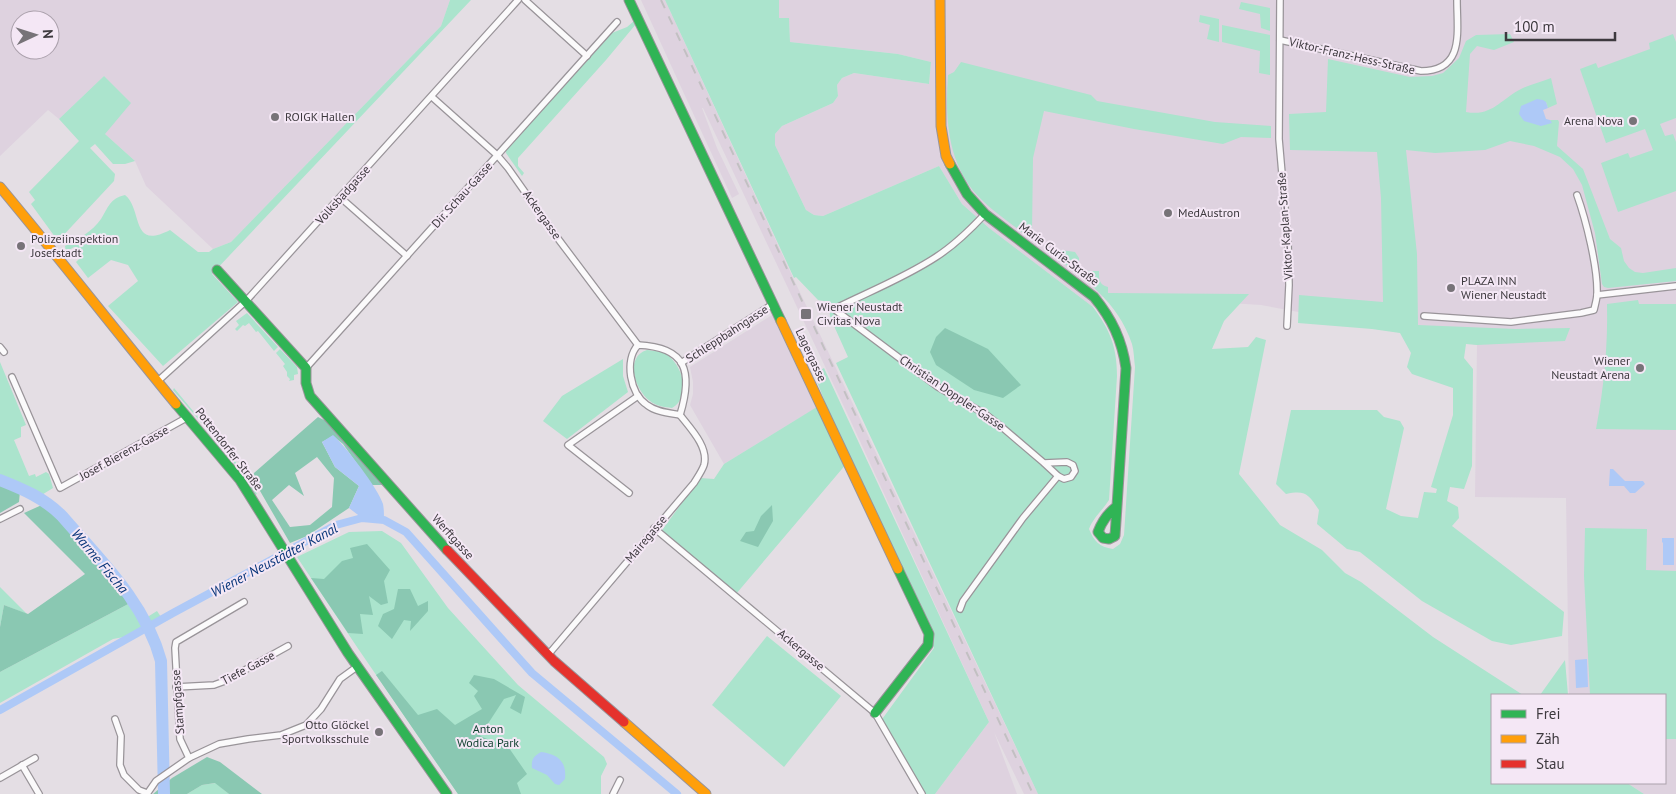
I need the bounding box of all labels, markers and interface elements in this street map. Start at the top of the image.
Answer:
north arrow [10,10,60,60]
scale bar [1506,10,1615,42]
text: 100 m [1514,17,1555,36]
text: N [39,29,57,39]
street label: Viktor-Franz-Hess-Straße [1287,33,1417,77]
place label: ROIGK Hallen [285,109,355,124]
marker: ROIGK Hallen [269,111,281,123]
place label: Arena Nova [1564,113,1623,128]
marker: Arena Nova [1627,115,1639,127]
street label: Dir. Schau-Gasse [428,158,495,231]
street label: Volksbadgasse [312,162,373,228]
street label: Viktor-Kaplan-Straße [1273,172,1296,281]
street label: Ackergasse [520,187,565,242]
place label: MedAustron [1178,205,1240,220]
marker: MedAustron [1162,207,1174,219]
street label: Marie Curie-Straße [1016,219,1102,289]
place label: Polizeiinspektion Josefstadt [30,231,118,260]
marker: Polizeiinspektion Josefstadt [15,240,27,252]
place label: PLAZA INN Wiener Neustadt [1461,273,1546,302]
marker: PLAZA INN Wiener Neustadt [1445,282,1457,294]
place label: Wiener Neustadt Civitas Nova [817,299,902,328]
street label: Schleppbahngasse [683,301,771,366]
marker: Wiener Neustadt Civitas Nova [799,307,813,321]
street label: Lagergasse [793,326,830,384]
street label: Christian Doppler-Gasse [897,352,1008,433]
place label: Wiener Neustadt Arena [1551,353,1630,382]
marker: Wiener Neustadt Arena [1634,362,1646,374]
street label: Pottendorfer Straße [192,404,266,493]
street label: Josef Bierenz-Gasse [76,422,171,484]
street label: Werftgasse [429,511,478,562]
street label: Mairegasse [621,512,670,565]
water label: Wiener Neustädter Kanal [207,519,341,601]
water label: Warme Fischa [68,525,132,597]
street label: Ackergasse [775,626,828,674]
street label: Tiefe Gasse [218,647,277,688]
street label: Stampfgasse [168,669,187,735]
legend [1491,694,1666,784]
text: Frei [1536,704,1561,723]
place label: Otto Glöckel Sportvolksschule [282,717,369,746]
park label: Anton Wodica Park [457,721,519,750]
marker: Otto Glöckel Sportvolksschule [373,726,385,738]
text: Zäh [1536,729,1560,748]
text: Stau [1536,754,1565,773]

